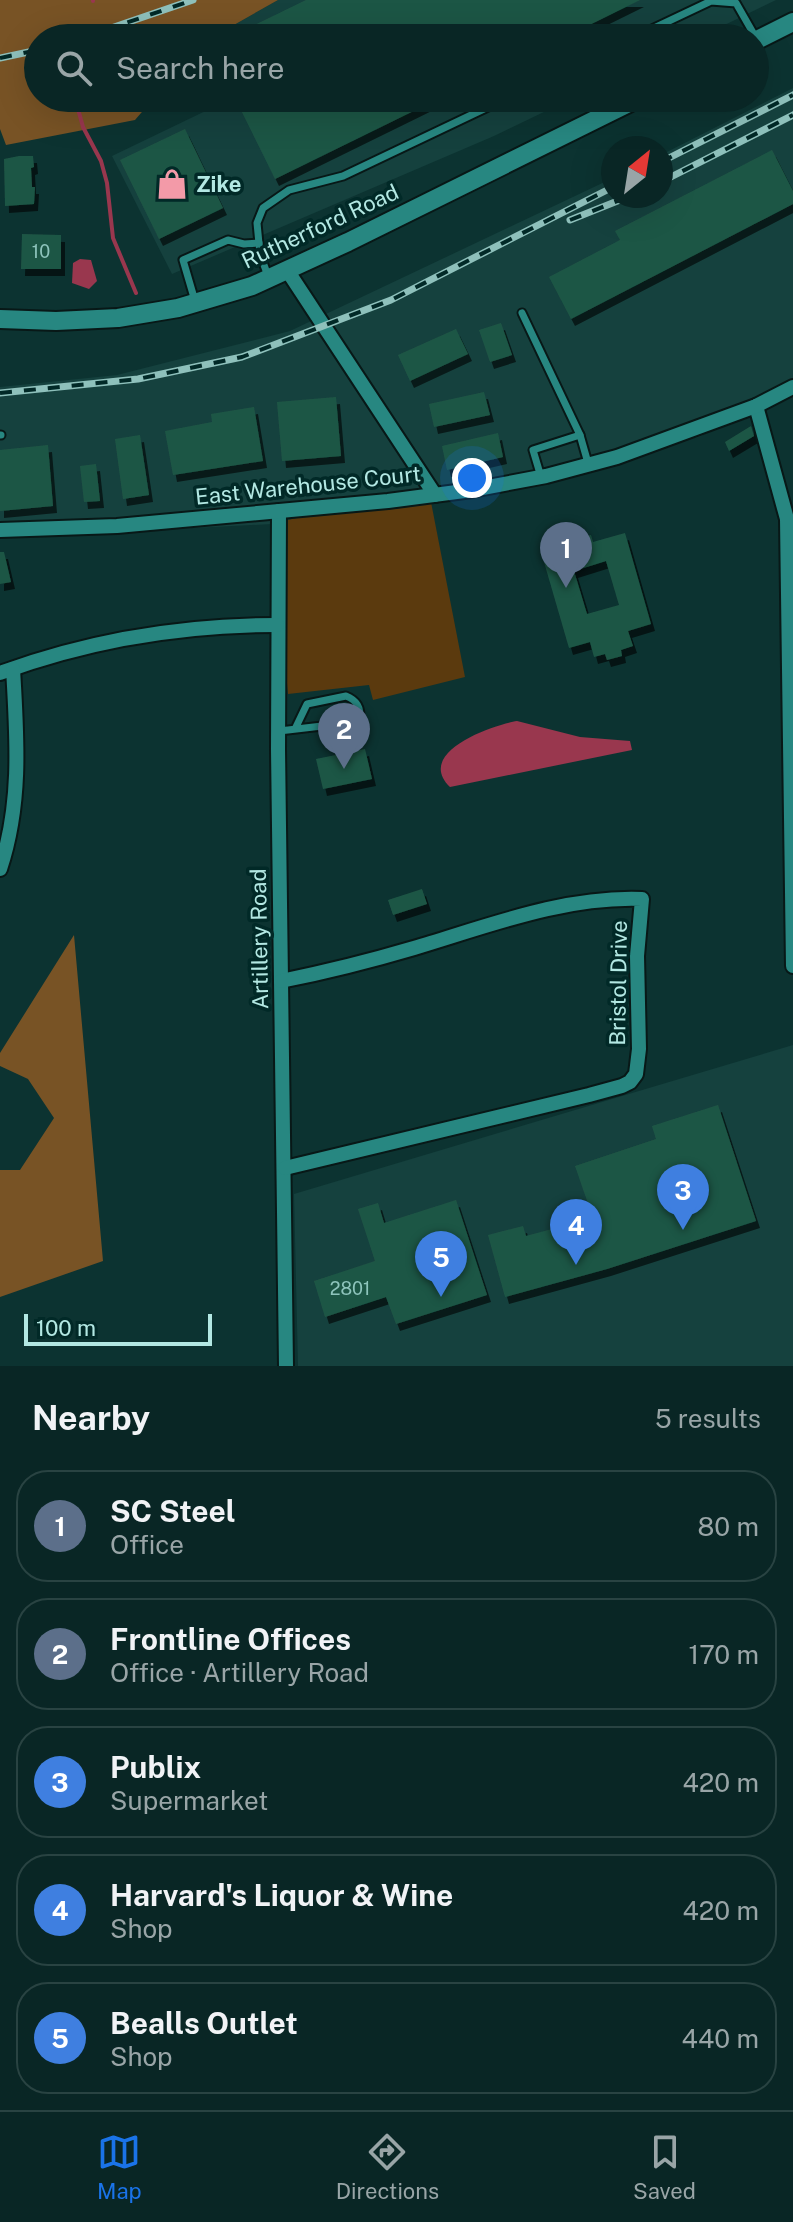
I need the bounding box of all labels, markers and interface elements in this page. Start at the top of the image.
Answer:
search box [24,24,769,112]
icon: search [52,46,96,90]
text: Search here [116,50,284,86]
north arrow [601,136,673,208]
shop icon: Zike [155,167,189,201]
place label: Zike [196,171,241,197]
street label: Rutherford Road [237,178,403,274]
house number: 10 [32,241,50,262]
your location [452,458,492,498]
street label: East Warehouse Court [194,460,422,510]
pin: 1 [540,522,592,588]
pin: 2 [318,703,370,769]
street label: Artillery Road [245,868,273,1010]
street label: Bristol Drive [604,920,632,1046]
pin: 3 [657,1164,709,1230]
pin: 4 [550,1199,602,1265]
pin: 5 [415,1231,467,1297]
house number: 2801 [330,1278,370,1299]
scale bar [24,1310,212,1346]
text: 100 m [36,1315,96,1341]
text: Nearby [32,1398,150,1438]
text: 5 results [655,1403,761,1434]
text: SC Steel [110,1493,236,1529]
text: 1 [54,1511,66,1542]
text: 80 m [698,1511,759,1542]
text: Office [110,1529,184,1560]
text: Frontline Offices [110,1621,351,1657]
text: 2 [52,1639,68,1670]
text: 170 m [689,1639,759,1670]
text: Office · Artillery Road [110,1657,369,1688]
text: Publix [110,1749,201,1785]
text: 3 [51,1767,69,1798]
text: 420 m [682,1767,759,1798]
text: Supermarket [110,1785,268,1816]
text: Harvard's Liquor & Wine [110,1877,453,1913]
text: 4 [51,1895,69,1926]
text: 420 m [682,1895,759,1926]
text: Shop [110,1913,173,1944]
text: Bealls Outlet [110,2005,298,2041]
text: 5 [51,2023,69,2054]
text: 440 m [682,2023,759,2054]
text: Shop [110,2041,173,2072]
tab: Map [97,2130,142,2204]
tab: Directions [336,2130,439,2204]
tab: Saved [633,2130,696,2204]

